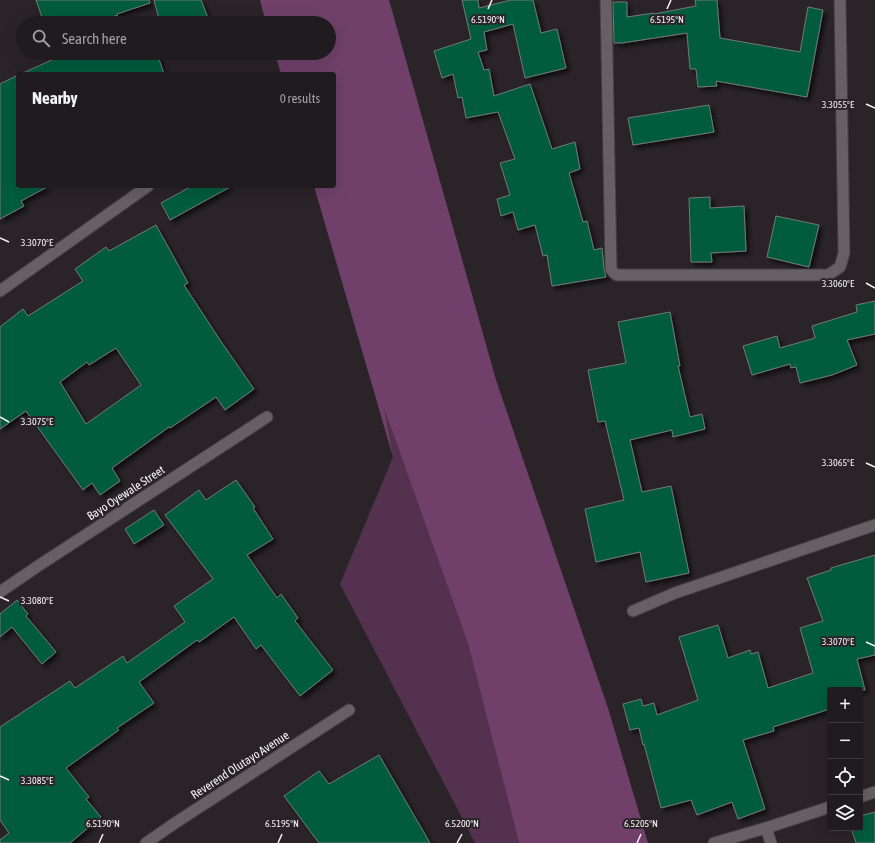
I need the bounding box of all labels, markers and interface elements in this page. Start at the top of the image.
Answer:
text: 6.5190°N [471,14,505,25]
text: 6.5195°N [650,14,684,25]
search box [16,16,336,60]
icon: search [30,27,52,49]
text: Search here [62,30,127,47]
text: Nearby [32,88,78,108]
text: 0 results [280,91,320,106]
text: 3.3055°E [822,99,855,110]
text: 3.3070°E [21,237,54,248]
text: 3.3060°E [822,278,855,289]
text: 3.3075°E [21,416,54,427]
text: 3.3065°E [822,457,855,468]
street label: Bayo Oyewale Street [85,462,168,523]
text: 3.3080°E [21,595,54,606]
text: 3.3070°E [822,636,855,647]
map controls [827,687,863,831]
button: + [827,687,863,723]
button: − [827,723,863,759]
street label: Reverend Olutayo Avenue [188,728,292,802]
button: locate [827,759,863,795]
text: 3.3085°E [21,775,54,786]
button: layers [827,795,863,831]
text: 6.5190°N [86,818,120,829]
text: 6.5195°N [265,818,299,829]
text: 6.5200°N [445,818,479,829]
text: 6.5205°N [624,818,658,829]

